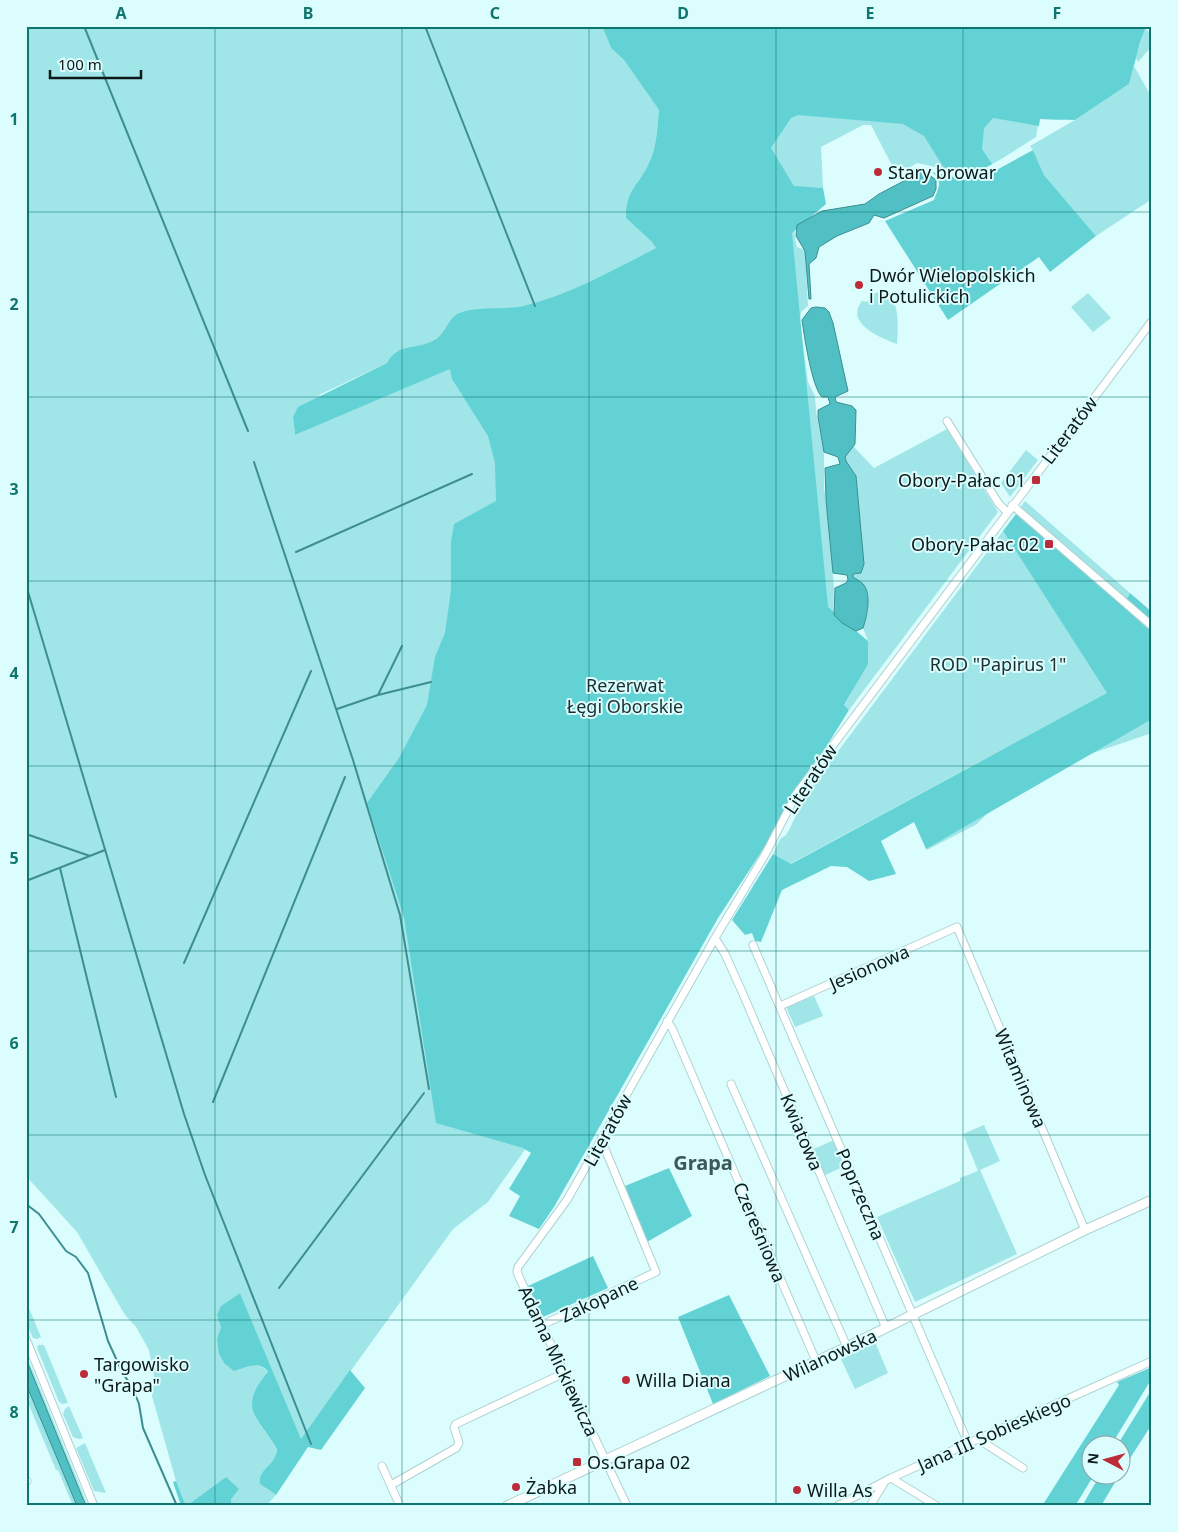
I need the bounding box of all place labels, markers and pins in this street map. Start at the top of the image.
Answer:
place label: Stary browar [888,160,997,184]
marker: Stary browar [872,166,884,178]
place label: Dwór Wielopolskich i Potulickich [869,263,1036,308]
marker: Dwór Wielopolskich i Potulickich [853,279,865,291]
place label: Obory-Pałac 01 [898,468,1026,492]
marker: Obory-Pałac 01 [1030,474,1042,486]
place label: Obory-Pałac 02 [911,532,1039,556]
marker: Obory-Pałac 02 [1043,538,1055,550]
place label: Targowisko "Grapa" [94,1352,189,1397]
marker: Targowisko "Grapa" [78,1368,90,1380]
place label: Willa Diana [636,1368,731,1392]
marker: Willa Diana [620,1374,632,1386]
place label: Os.Grapa 02 [587,1450,690,1474]
marker: Os.Grapa 02 [571,1456,583,1468]
place label: Żabka [526,1475,577,1499]
place label: Willa As [807,1478,873,1502]
marker: Żabka [510,1481,522,1493]
marker: Willa As [791,1484,803,1496]

